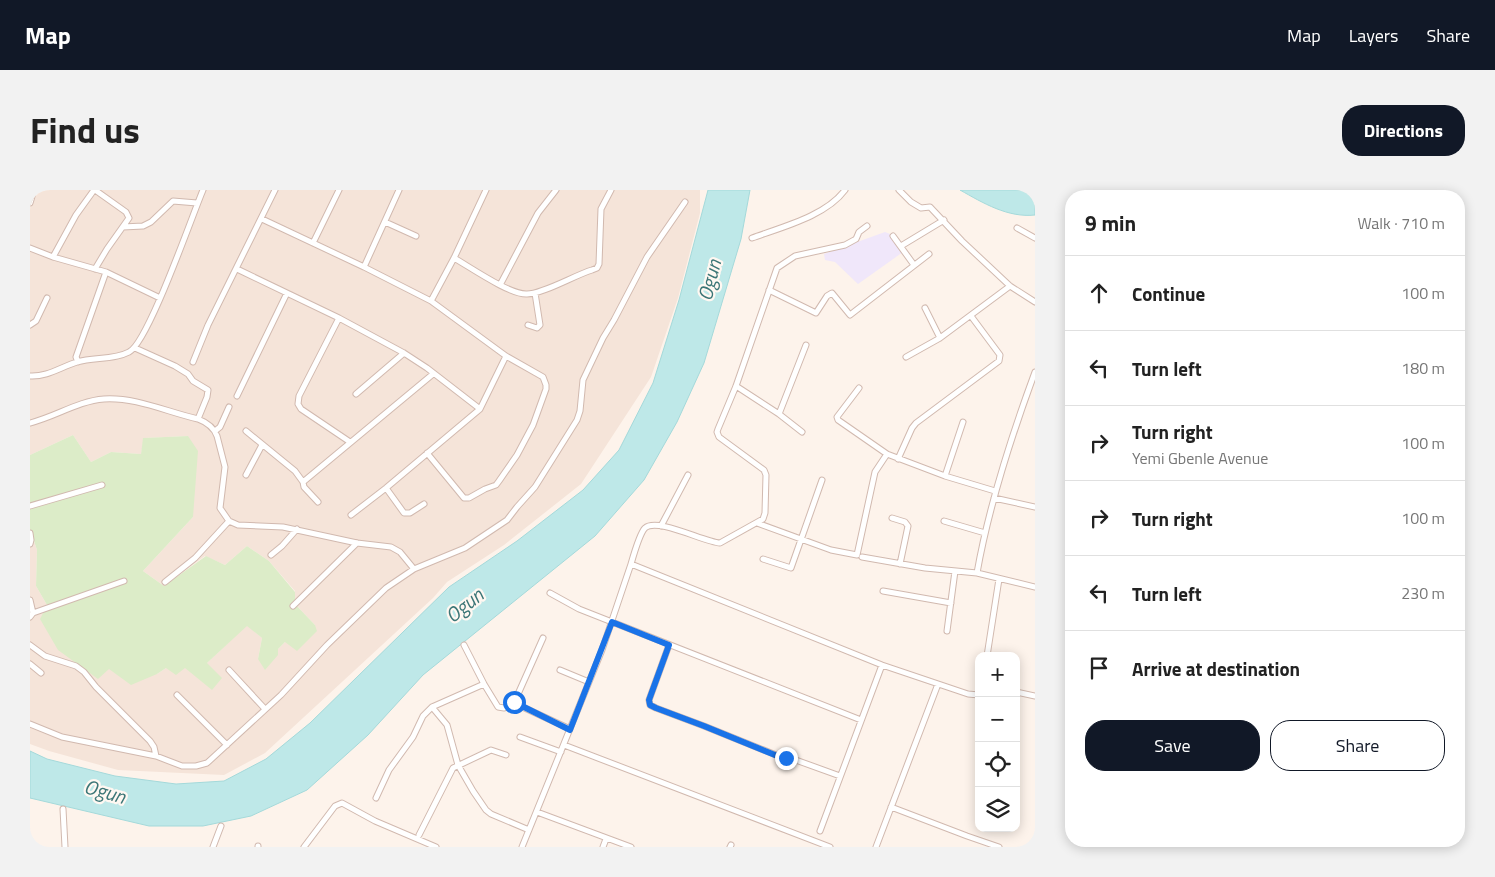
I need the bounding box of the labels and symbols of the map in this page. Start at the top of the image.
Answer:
water label: Ogun [689,255,729,304]
water label: Ogun [438,579,491,630]
route start [503,691,526,714]
route end [775,747,798,770]
water label: Ogun [81,770,130,812]

